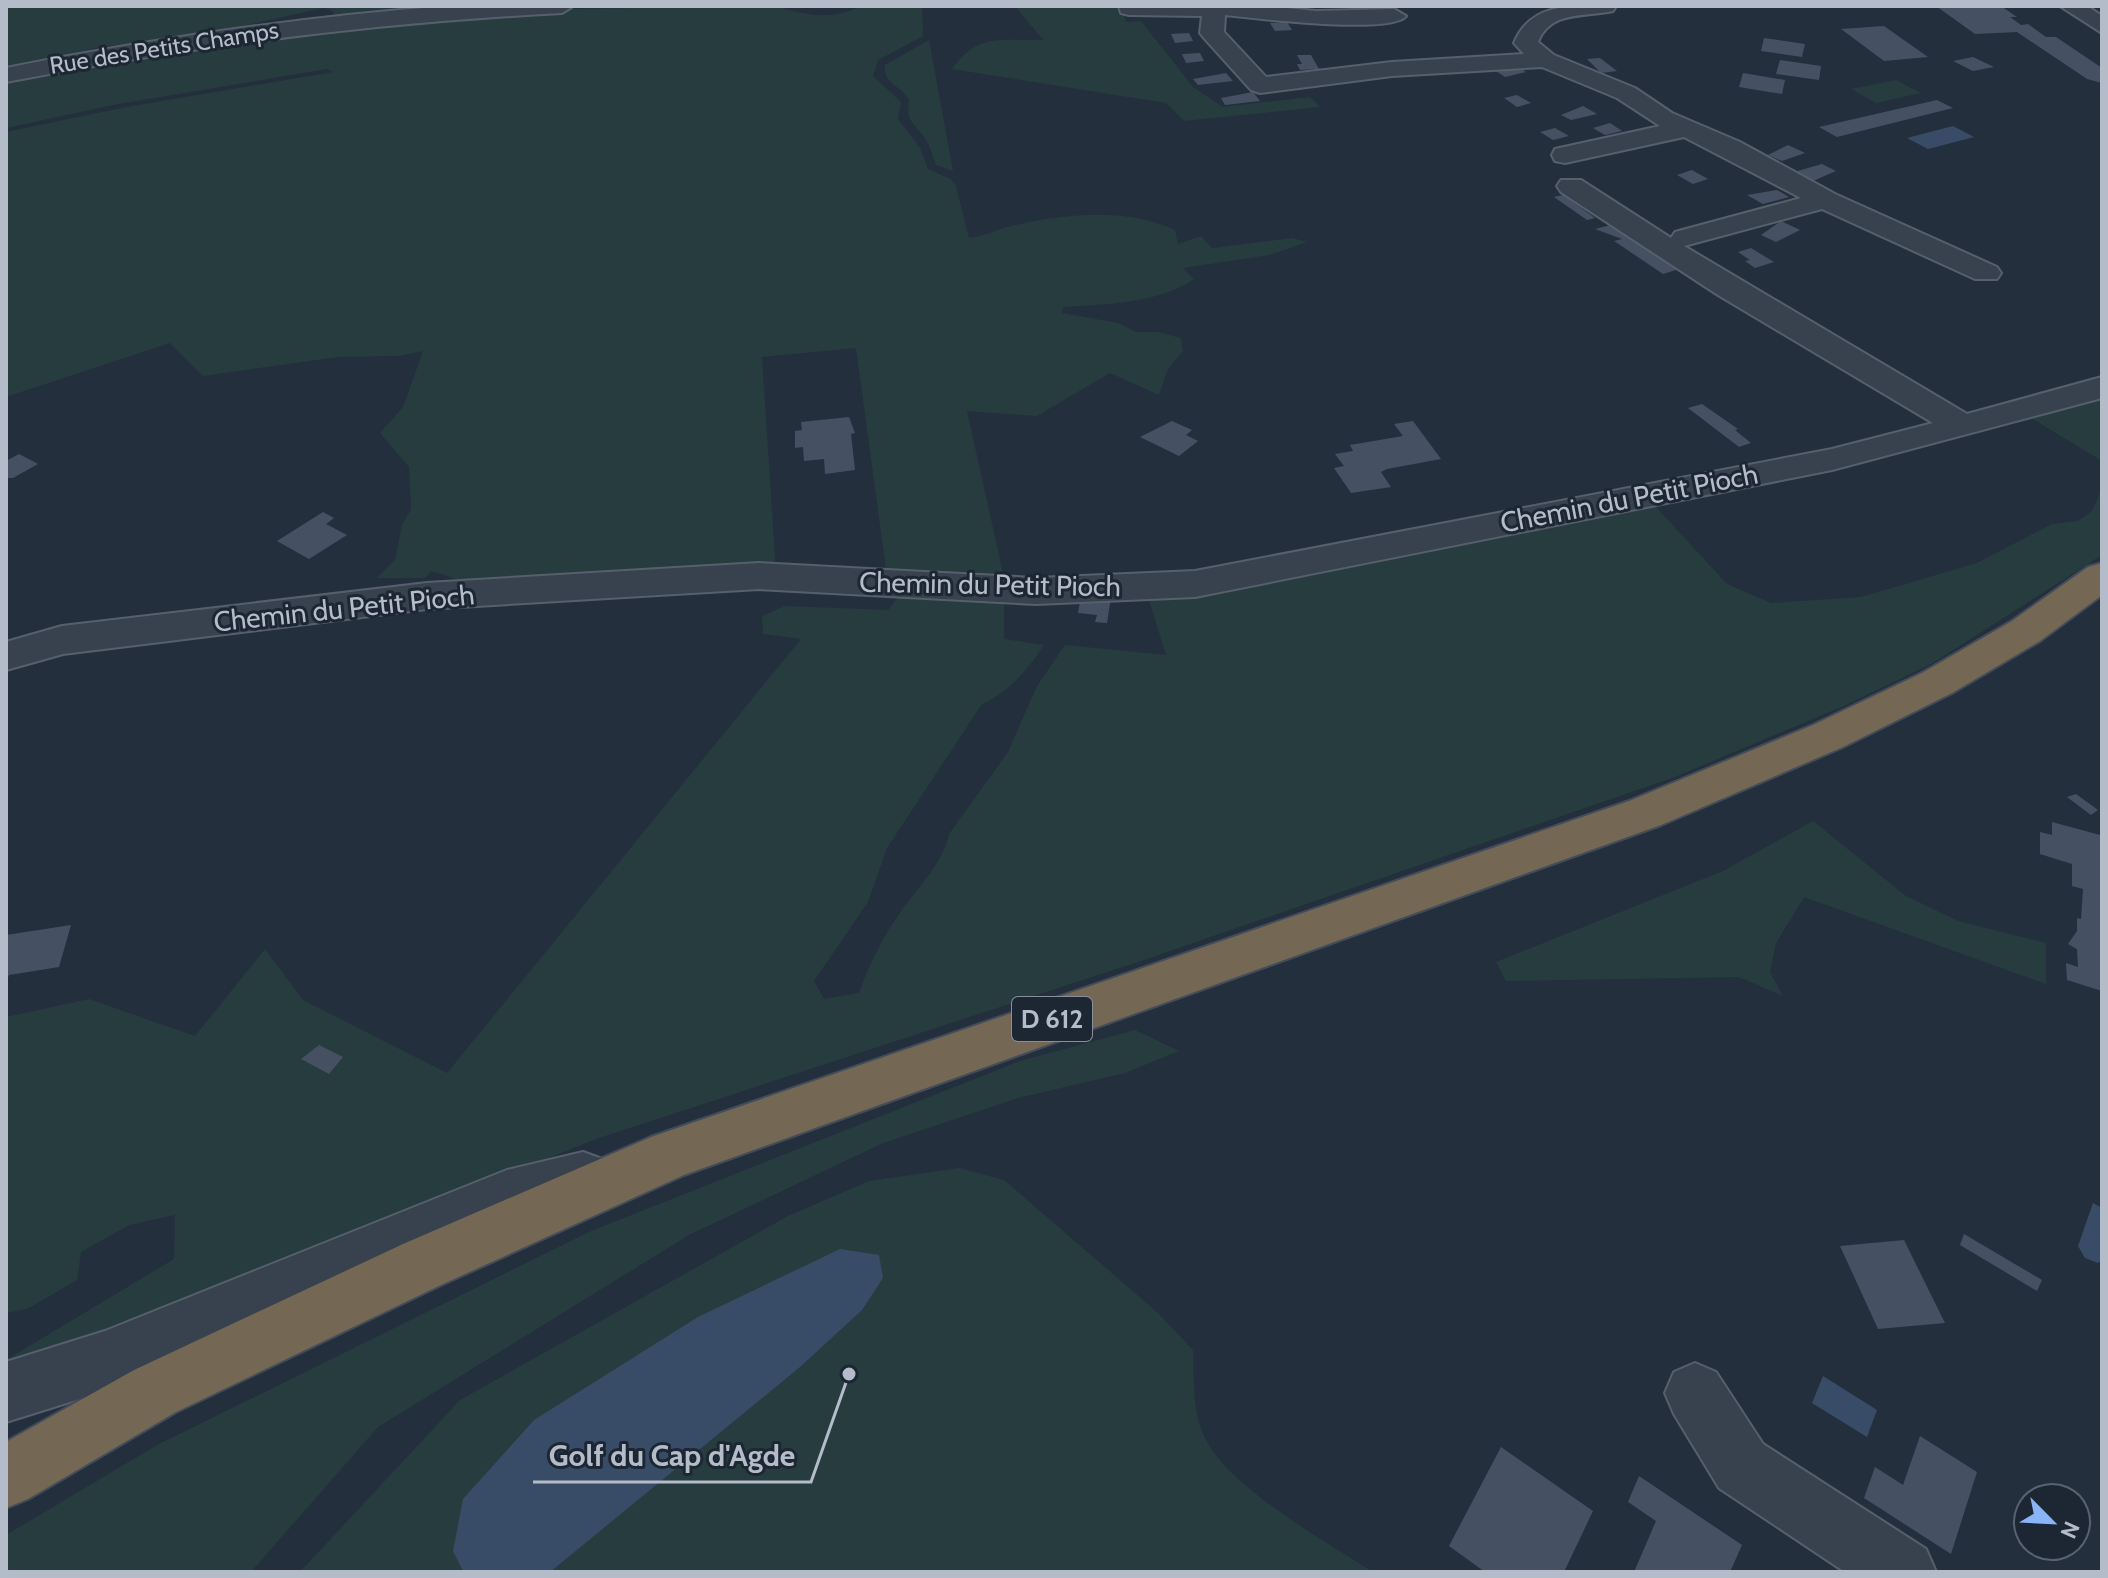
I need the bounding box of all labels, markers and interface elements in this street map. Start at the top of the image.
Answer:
street label: Rue des Petits Champs [47,15,281,80]
street label: Chemin du Petit Pioch [1497,456,1761,540]
street label: Chemin du Petit Pioch [859,565,1121,603]
street label: Chemin du Petit Pioch [212,577,476,639]
road number: D 612 [1012,997,1092,1041]
callout: Golf du Cap d'Agde [533,1428,811,1482]
text: Golf du Cap d'Agde [549,1437,795,1474]
north arrow [2012,1482,2092,1562]
text: N [2054,1517,2085,1543]

